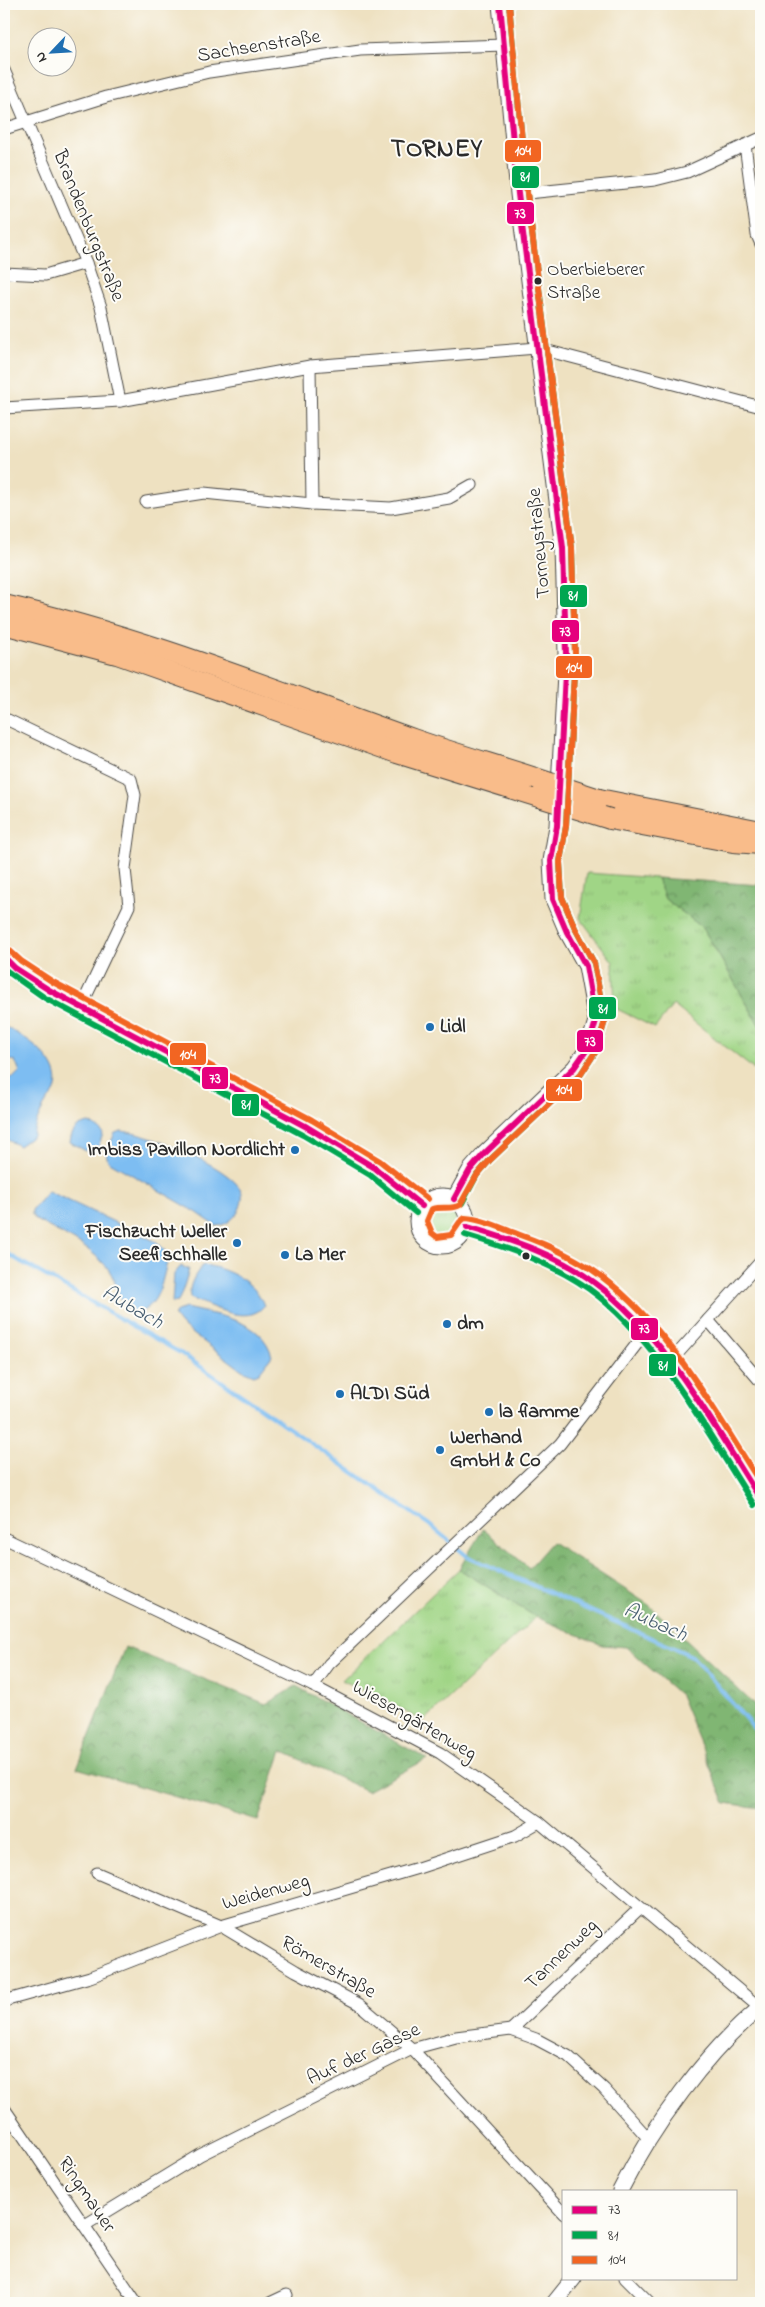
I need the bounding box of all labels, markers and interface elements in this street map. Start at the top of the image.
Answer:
street label: Sachsenstraße [195,23,323,71]
north arrow [28,28,78,78]
text: N [30,48,53,66]
district label: TORNEY [391,132,483,168]
line badge: 104 [504,139,542,163]
text: 104 [515,141,531,162]
street label: Brandenburgstraße [43,145,132,306]
line badge: 81 [511,165,540,189]
text: 81 [519,167,530,188]
line badge: 73 [506,201,535,225]
text: 73 [514,204,526,225]
place label: Oberbieberer Straße [547,257,645,307]
marker: Oberbieberer Straße [533,276,543,286]
street label: Torneystraße [521,487,559,599]
line badge: 81 [559,584,588,608]
text: 81 [567,586,578,607]
line badge: 73 [551,619,580,643]
text: 73 [559,622,571,643]
line badge: 104 [555,655,593,679]
text: 104 [566,658,582,679]
line badge: 81 [588,996,617,1020]
text: 81 [597,999,608,1020]
place label: Lidl [440,1013,466,1042]
marker: Lidl [424,1021,436,1033]
line badge: 73 [576,1029,604,1053]
text: 73 [584,1032,596,1053]
line badge: 104 [169,1042,207,1066]
text: 104 [180,1045,196,1066]
line badge: 73 [201,1066,229,1090]
text: 73 [209,1069,221,1090]
line badge: 104 [545,1078,583,1102]
text: 104 [556,1080,572,1101]
line badge: 81 [231,1093,260,1117]
text: 81 [240,1095,251,1116]
place label: Imbiss Pavillon Nordlicht [87,1136,285,1165]
marker: Imbiss Pavillon Nordlicht [289,1144,301,1156]
place label: Fischzucht Weller Seefischhalle [85,1218,228,1270]
marker: Fischzucht Weller Seefischhalle [231,1237,243,1249]
place label: La Mer [295,1241,346,1270]
marker: La Mer [279,1249,291,1261]
unlabelled marker [521,1251,531,1261]
water label: Aubach [96,1278,169,1338]
place label: dm [457,1310,484,1339]
line badge: 73 [630,1317,659,1341]
marker: dm [441,1318,453,1330]
text: 73 [638,1319,650,1340]
line badge: 81 [648,1353,677,1377]
text: 81 [657,1356,668,1377]
place label: ALDI Süd [350,1380,430,1409]
marker: ALDI Süd [334,1388,346,1400]
place label: la flamme [499,1398,580,1427]
marker: la flamme [483,1406,495,1418]
place label: Werhand GmbH & Co [450,1424,541,1476]
marker: Werhand GmbH & Co [434,1444,446,1456]
water label: Aubach [618,1596,692,1651]
street label: Wiesengärtenweg [346,1673,482,1769]
street label: Weidenweg [219,1867,313,1920]
street label: Tannenweg [519,1913,606,1998]
street label: Römerstraße [275,1929,381,2007]
street label: Auf der Gasse [303,2016,425,2094]
street label: Ringmauer [49,2151,123,2240]
legend [562,2190,738,2280]
text: 73 [608,2199,620,2221]
text: 81 [608,2225,619,2247]
text: 104 [608,2249,625,2271]

